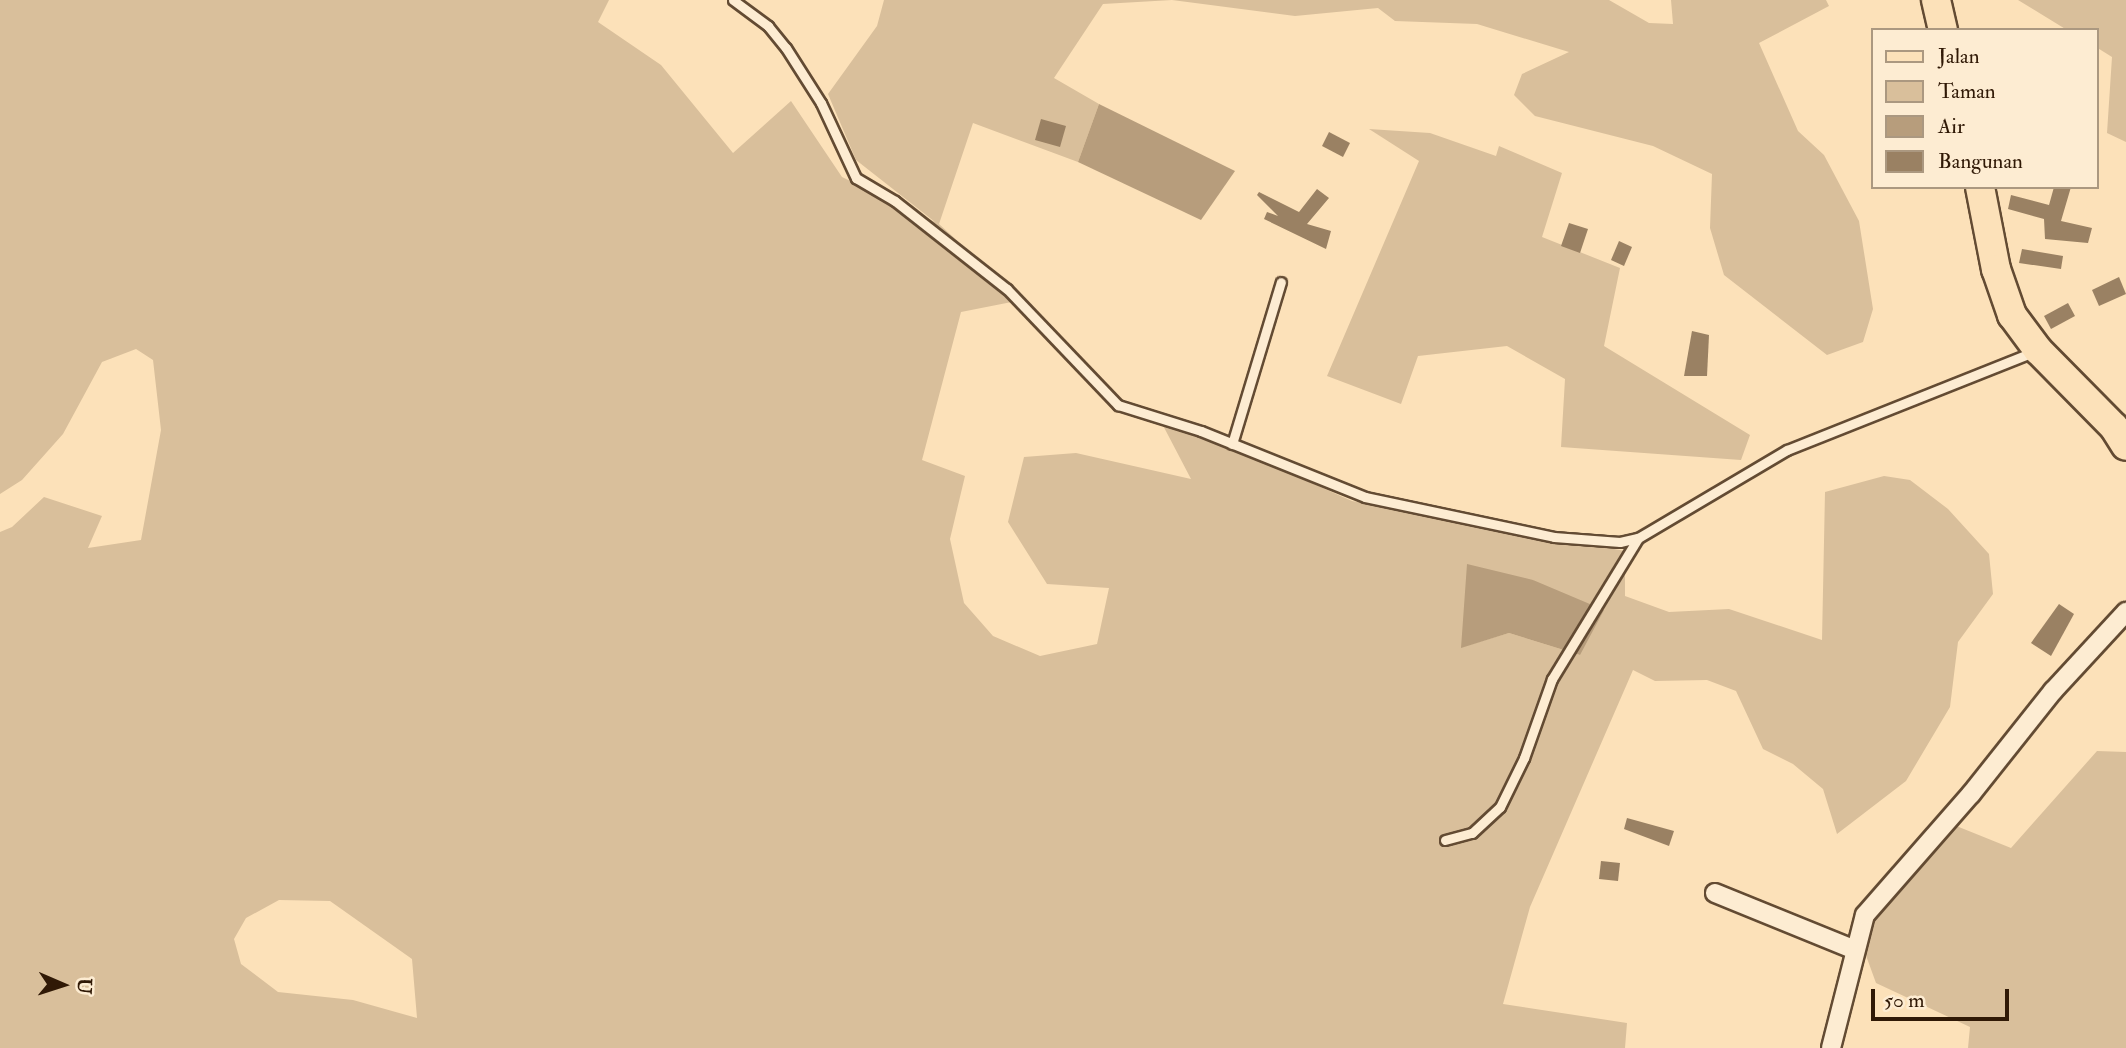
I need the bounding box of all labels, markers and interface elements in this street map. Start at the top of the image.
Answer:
legend [1870,28,2098,189]
text: Jalan [1938,43,1980,70]
text: Taman [1938,78,1996,105]
text: Air [1938,113,1965,140]
text: Bangunan [1938,148,2023,175]
north arrow [28,950,98,1020]
scale bar [1874,974,2012,1018]
text: U [72,978,96,995]
text: 50 m [1884,987,1925,1014]

